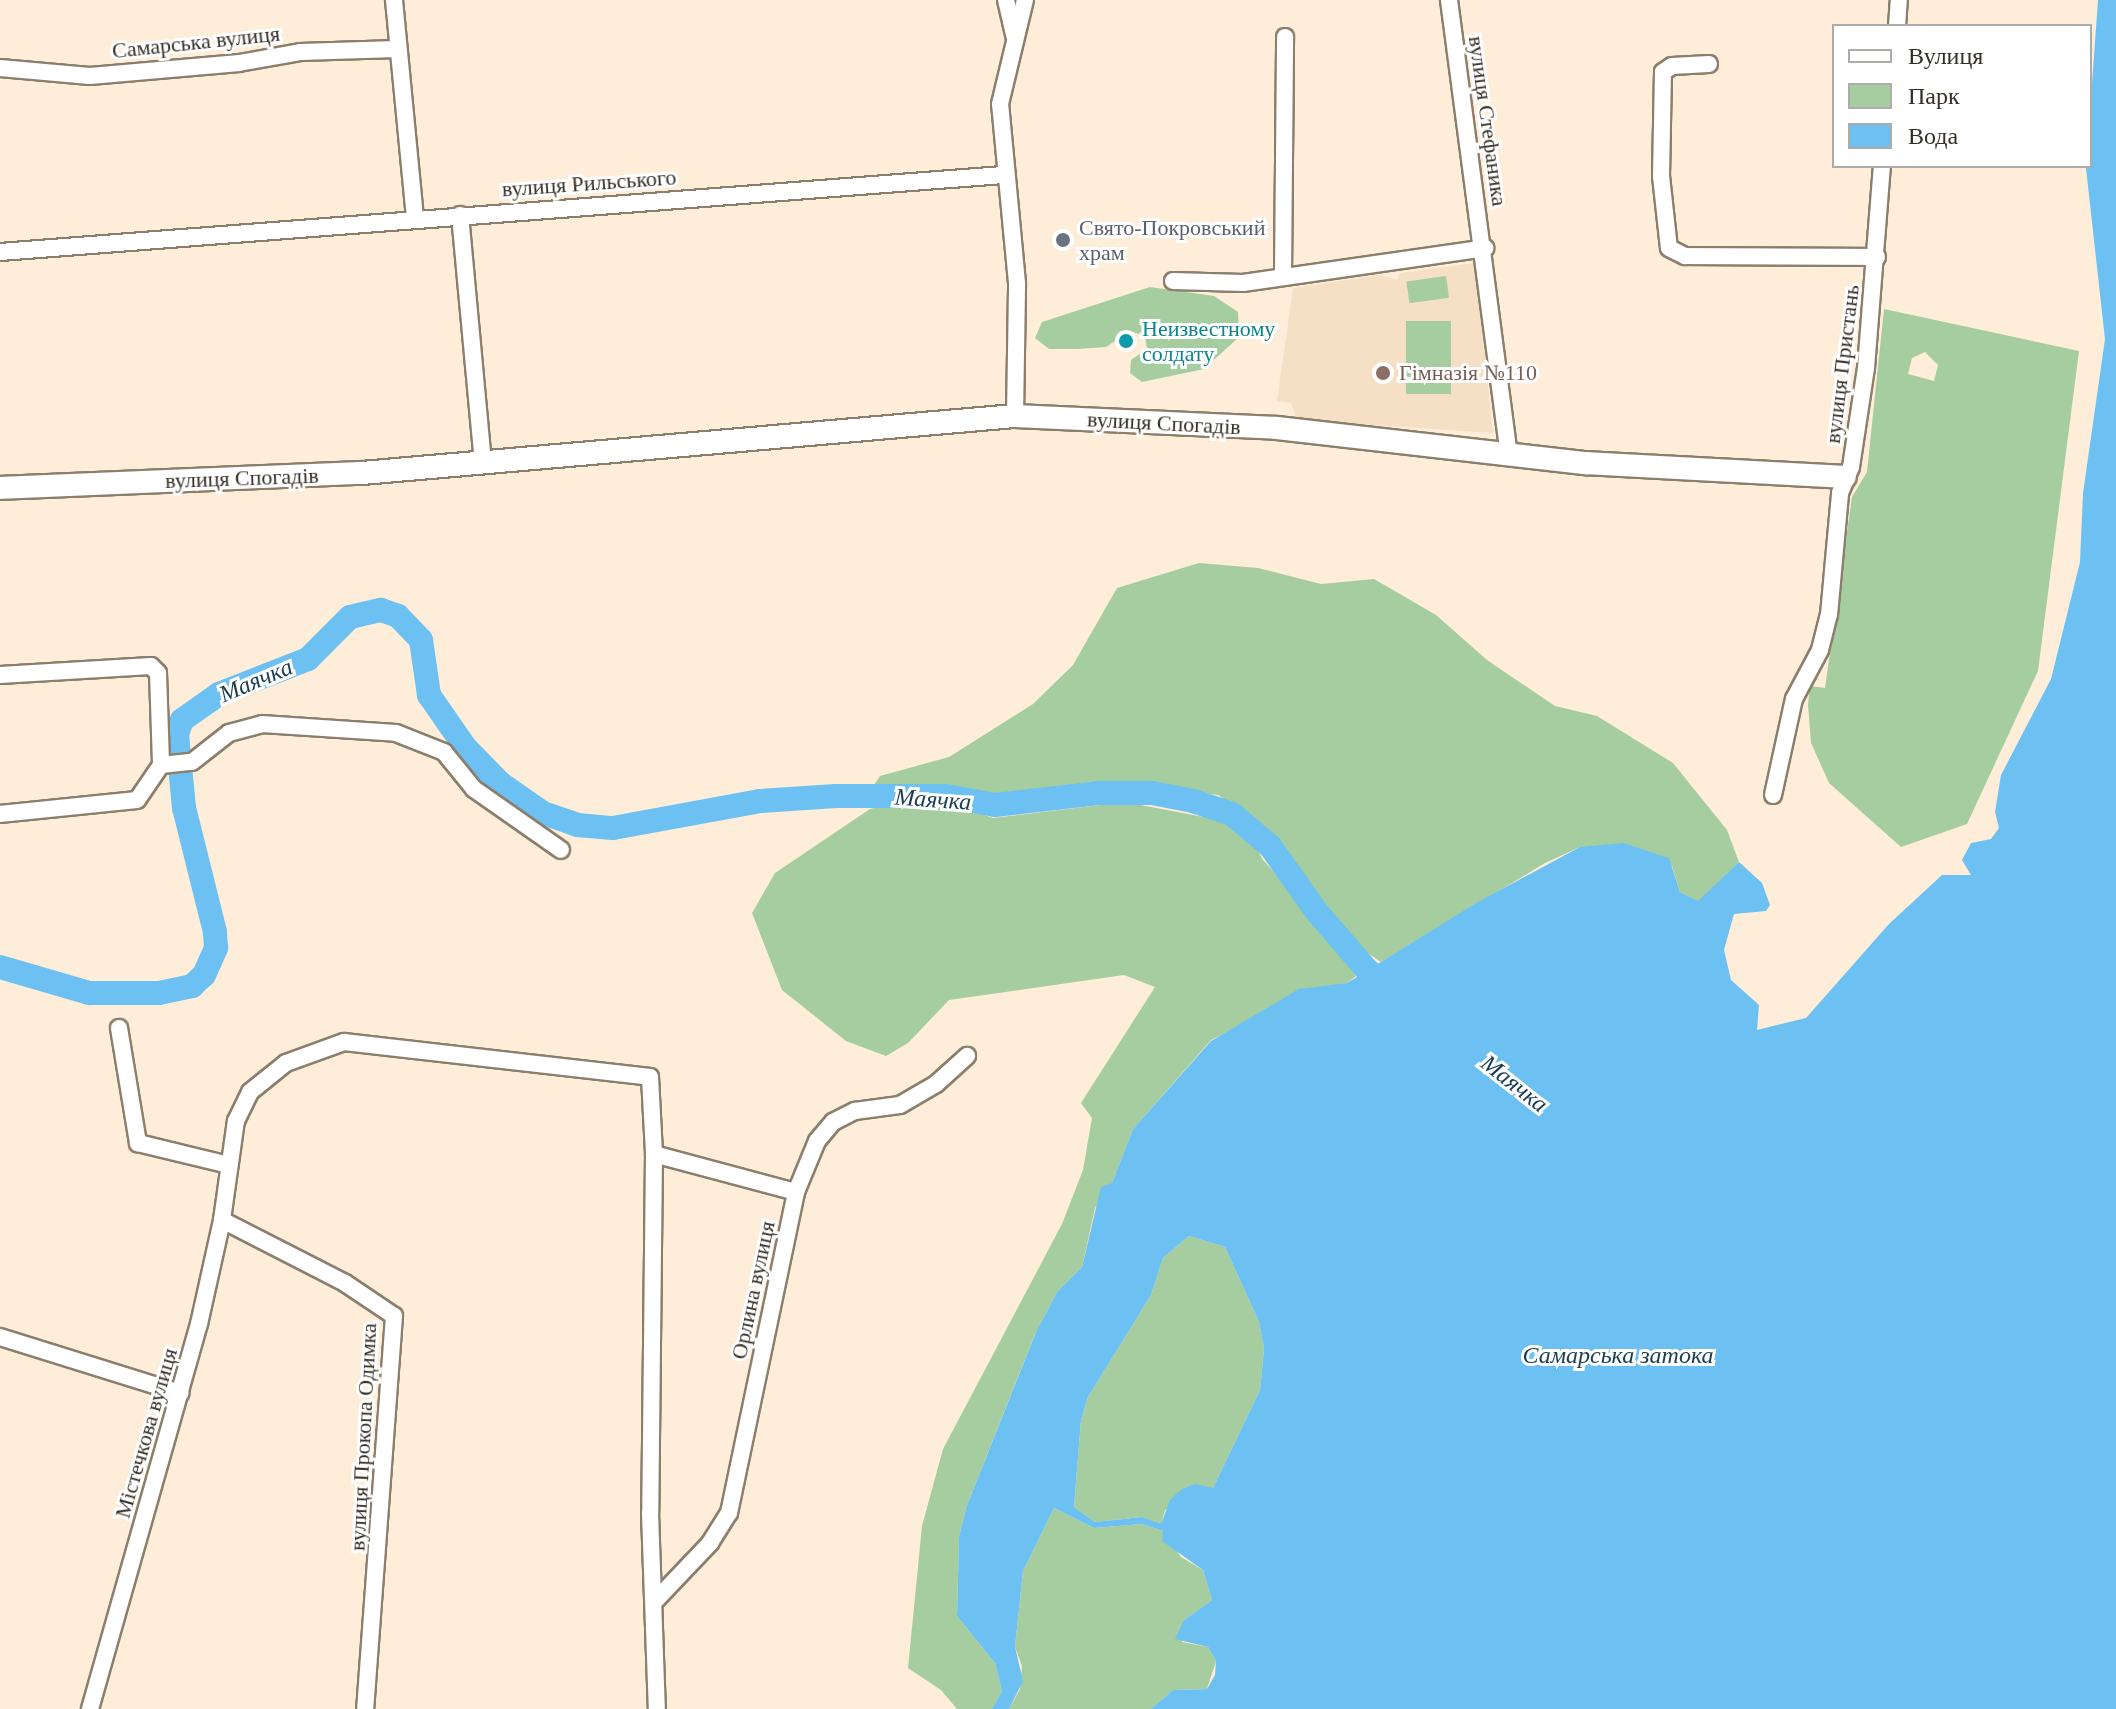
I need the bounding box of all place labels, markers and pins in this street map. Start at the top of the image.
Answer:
place label: Свято-Покровський храм [1079,214,1265,266]
marker: Свято-Покровський храм [1054,231,1072,249]
place label: Неизвестному солдату [1142,315,1275,366]
marker: Неизвестному солдату [1117,332,1135,350]
place label: Гімназія №110 [1399,360,1537,386]
marker: Гімназія №110 [1374,364,1392,382]

